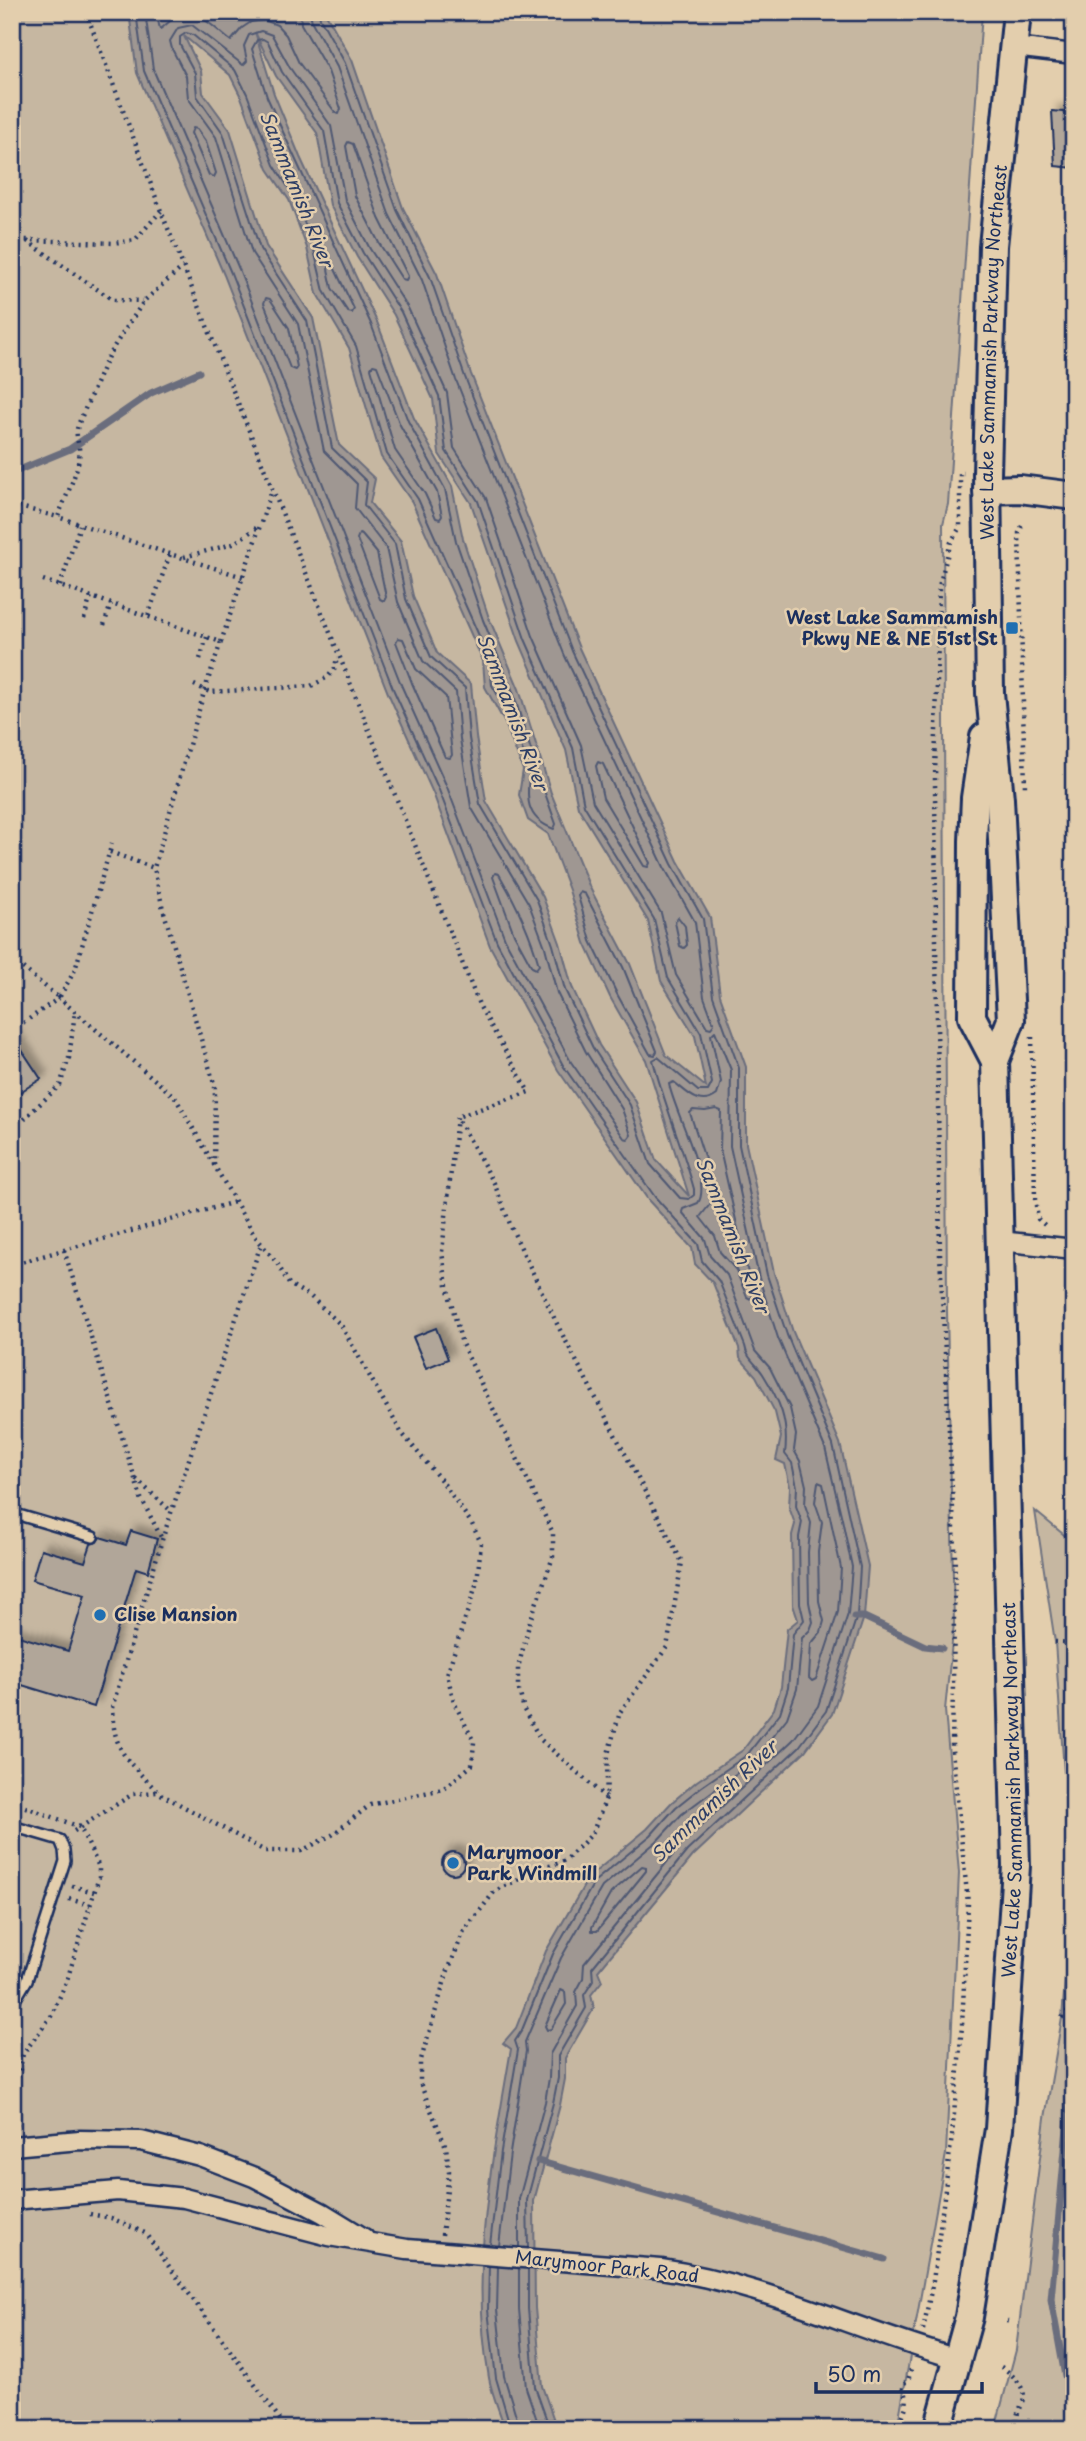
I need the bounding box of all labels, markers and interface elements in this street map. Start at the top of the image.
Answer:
water label: Sammamish River [254,107,343,273]
street label: West Lake Sammamish Parkway Northeast [972,163,1013,540]
place label: West Lake Sammamish Pkwy NE & NE 51st St [786,603,998,651]
marker: West Lake Sammamish Pkwy NE & NE 51st St [1004,620,1020,636]
water label: Sammamish River [471,629,558,796]
water label: Sammamish River [690,1153,779,1319]
place label: Clise Mansion [114,1600,238,1627]
street label: West Lake Sammamish Parkway Northeast [994,1602,1028,1979]
marker: Clise Mansion [92,1607,108,1623]
water label: Sammamish River [644,1731,784,1868]
place label: Marymoor Park Windmill [467,1838,597,1886]
marker: Marymoor Park Windmill [445,1855,461,1871]
street label: Marymoor Park Road [514,2242,700,2289]
scale bar [816,2350,983,2394]
text: 50 m [827,2357,881,2389]

